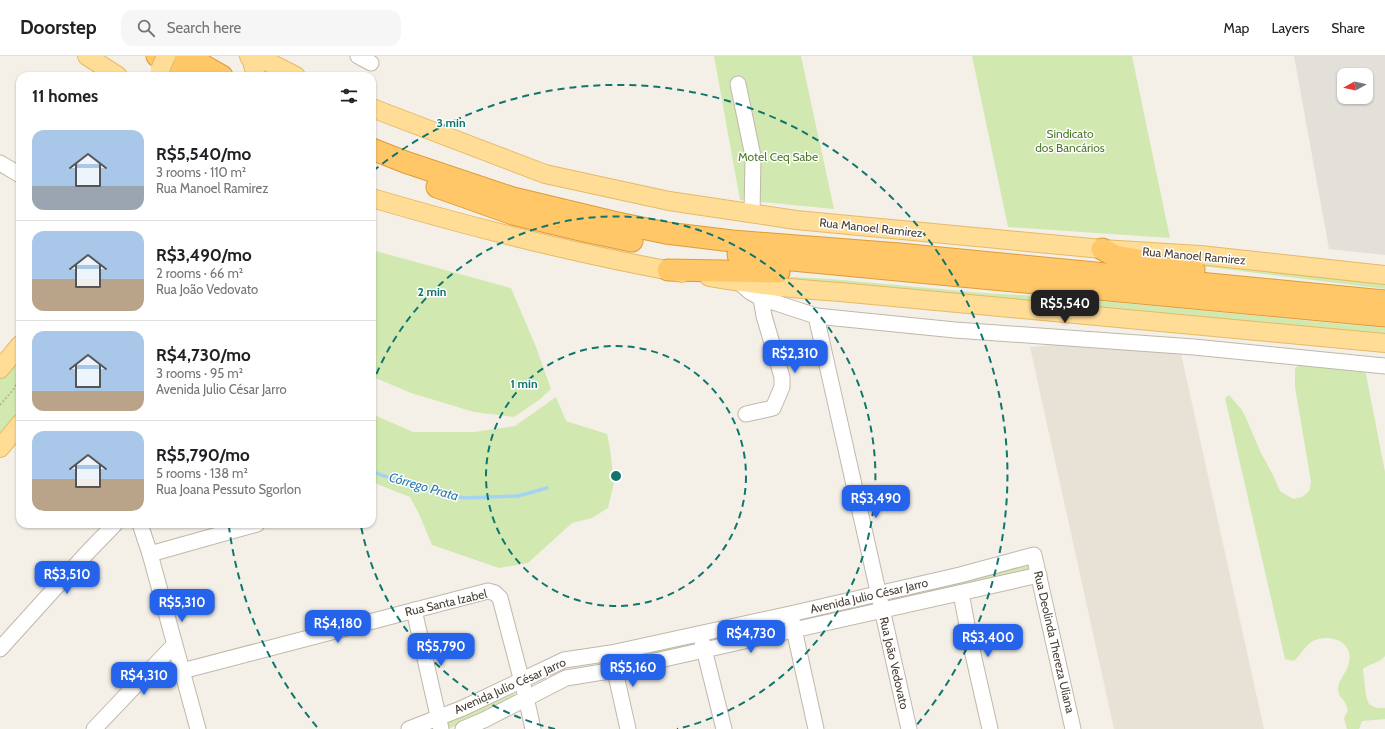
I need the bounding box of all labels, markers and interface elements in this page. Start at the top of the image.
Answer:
search box [121,10,401,46]
text: Doorstep [20,16,97,39]
icon: search [135,17,157,39]
text: Search here [167,19,241,37]
text: Map [1224,19,1249,37]
text: Layers [1271,19,1309,37]
text: Share [1331,19,1365,37]
north arrow [1337,68,1373,104]
map controls [1337,68,1373,104]
icon: filters [338,85,360,107]
text: 11 homes [32,86,98,106]
text: 3 min [436,115,466,130]
park label: Sindicato dos Bancários [1035,126,1105,155]
text: R$5,540/mo [156,144,251,164]
icon: home [64,146,112,194]
park label: Motel Ceq Sabe [738,149,818,164]
text: 3 rooms · 110 m² [156,164,246,180]
text: Rua Manoel Ramirez [156,180,268,196]
street label: Rua Manoel Ramirez [819,215,924,240]
street label: Rua Manoel Ramirez [1142,244,1247,268]
text: R$3,490/mo [156,245,252,265]
icon: home [64,247,112,295]
text: 2 rooms · 66 m² [156,265,243,281]
text: Rua João Vedovato [156,281,258,297]
text: 2 min [418,284,446,299]
pin: R$5,540 [1028,290,1102,324]
text: R$5,540 [1040,295,1090,311]
pin: R$2,310 [758,340,832,374]
text: R$4,730/mo [156,345,251,365]
text: R$2,310 [772,345,818,361]
icon: home [64,347,112,395]
text: 3 rooms · 95 m² [156,365,243,381]
text: 1 min [510,376,538,391]
text: Avenida Julio César Jarro [156,381,287,397]
text: R$5,790/mo [156,445,250,465]
icon: home [64,447,112,495]
text: 5 rooms · 138 m² [156,465,248,481]
water label: Córrego Prata [387,468,461,504]
centre of rings [609,469,623,483]
text: Rua Joana Pessuto Sgorlon [156,481,301,497]
pin: R$3,490 [839,485,913,519]
text: R$3,490 [851,490,901,506]
pin: R$3,510 [30,561,104,595]
text: R$3,510 [44,566,90,582]
street label: Rua Deolinda Thereza Uliana [1031,569,1078,715]
street label: Avenida Julio César Jarro [808,575,930,616]
street label: Rua Santa Izabel [403,586,489,619]
pin: R$5,310 [145,589,219,623]
text: R$5,310 [159,594,205,610]
pin: R$4,180 [301,610,375,644]
text: R$4,180 [314,615,362,631]
street label: Rua João Vedovato [877,615,912,711]
pin: R$4,730 [714,620,788,654]
pin: R$3,400 [951,624,1025,658]
text: R$4,730 [726,625,776,641]
text: R$3,400 [962,629,1014,645]
pin: R$5,790 [404,633,478,667]
text: R$5,790 [417,638,465,654]
street label: Avenida Julio César Jarro [452,654,568,717]
pin: R$5,160 [596,654,670,688]
text: R$5,160 [610,659,656,675]
pin: R$4,310 [107,662,181,696]
text: R$4,310 [120,667,168,683]

